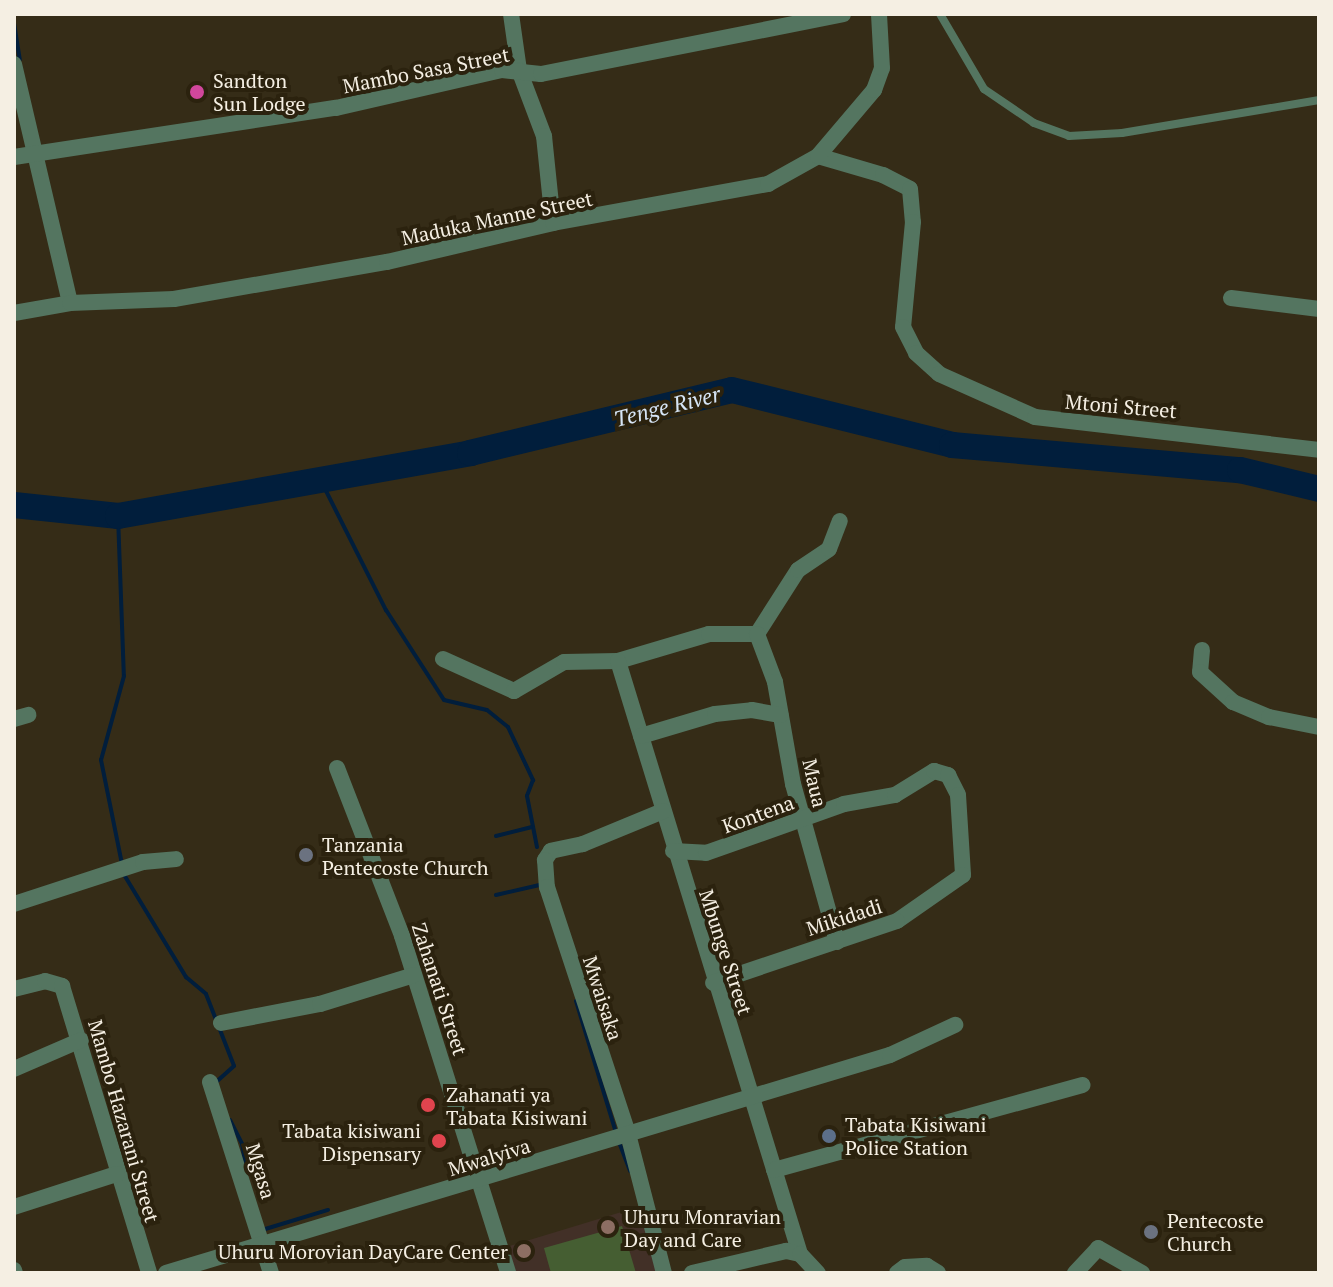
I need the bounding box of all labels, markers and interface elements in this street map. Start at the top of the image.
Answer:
street label: Mambo Sasa Street [341,42,511,98]
place label: Sandton Sun Lodge [213,68,306,115]
marker: Sandton Sun Lodge [188,83,206,101]
street label: Maduka Manne Street [399,186,595,250]
water label: Tenge River [611,380,723,432]
street label: Mtoni Street [1064,389,1178,423]
street label: Maua [798,756,832,810]
street label: Kontena [719,790,797,838]
place label: Tanzania Pentecoste Church [322,832,489,879]
marker: Tanzania Pentecoste Church [297,846,315,864]
street label: Mbunge Street [694,886,758,1018]
street label: Mikidadi [803,894,885,940]
street label: Zahanati Street [407,920,473,1058]
street label: Mwaisaka [578,953,628,1043]
street label: Mambo Hazarani Street [84,1017,164,1225]
place label: Zahanati ya Tabata Kisiwani [446,1082,587,1129]
marker: Zahanati ya Tabata Kisiwani [417,1094,439,1116]
place label: Tabata Kisiwani Police Station [845,1112,986,1159]
place label: Tabata kisiwani Dispensary [282,1118,421,1165]
marker: Tabata Kisiwani Police Station [820,1127,838,1145]
marker: Tabata kisiwani Dispensary [428,1130,450,1152]
street label: Mwalyiva [445,1133,533,1181]
street label: Mgasa [241,1140,281,1202]
place label: Uhuru Monravian Day and Care [624,1204,781,1251]
place label: Pentecoste Church [1167,1208,1264,1255]
marker: Uhuru Monravian Day and Care [599,1218,617,1236]
marker: Pentecoste Church [1142,1223,1160,1241]
place label: Uhuru Morovian DayCare Center [218,1239,508,1263]
marker: Uhuru Morovian DayCare Center [515,1242,533,1260]

